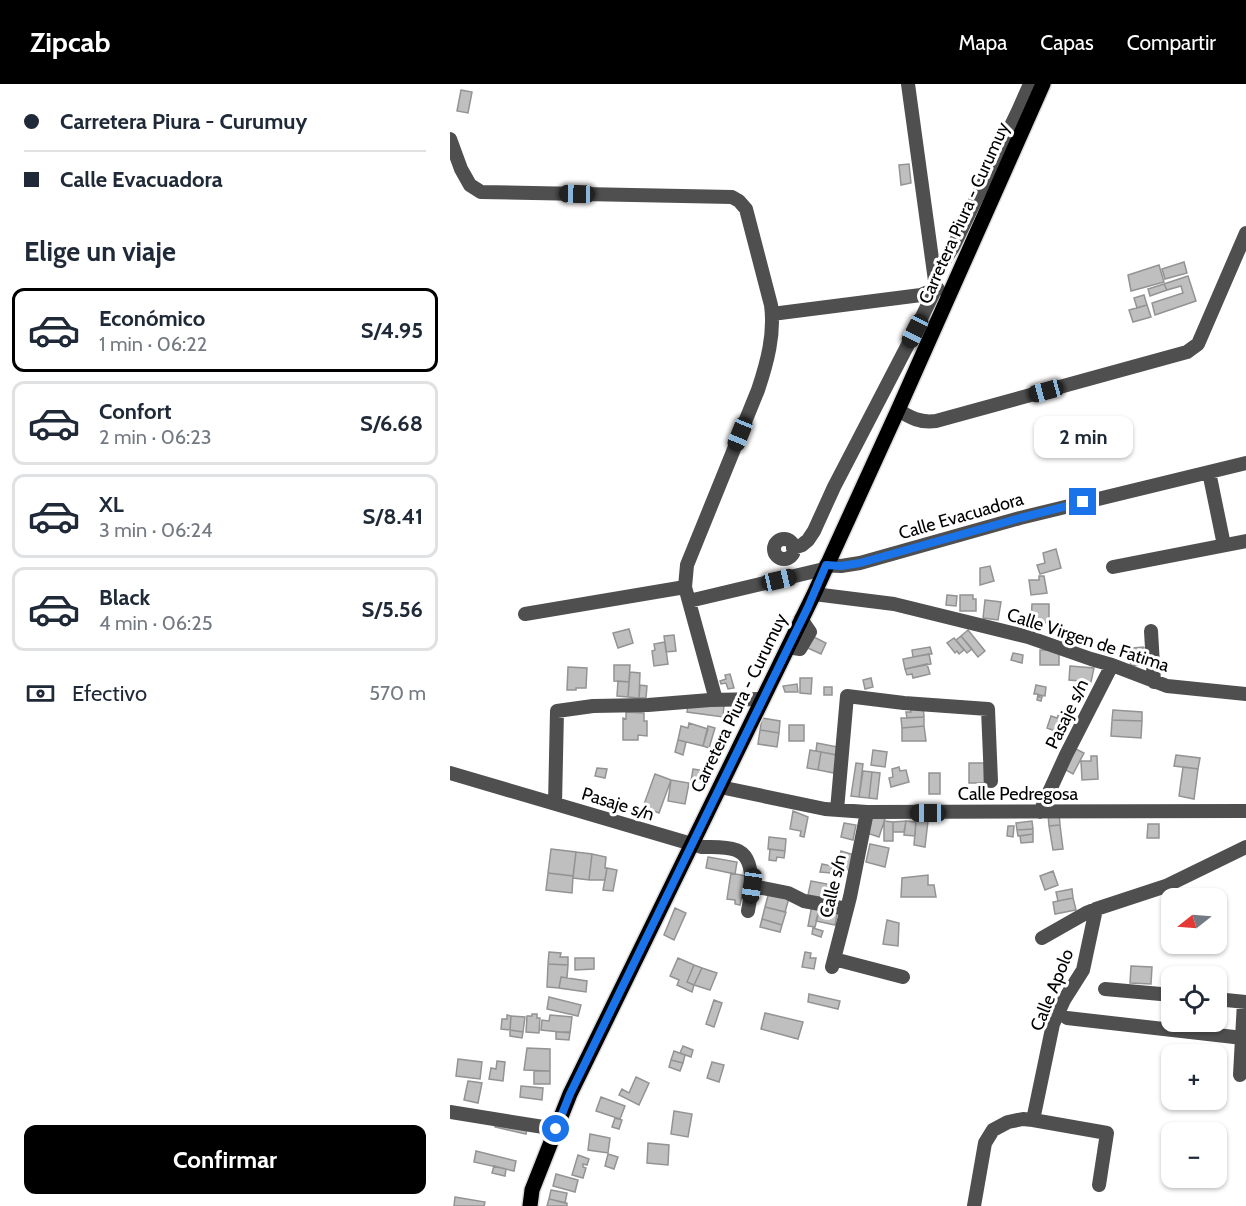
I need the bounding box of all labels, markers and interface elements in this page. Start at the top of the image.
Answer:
text: Zipcab [30,25,111,59]
text: Mapa [959,30,1007,55]
text: Capas [1040,30,1094,55]
text: Compartir [1127,30,1216,55]
text: Carretera Piura - Curumuy [60,108,307,135]
street label: Carretera Piura - Curumuy [914,119,1014,307]
text: Calle Evacuadora [60,166,223,193]
car [559,185,595,203]
text: Elige un viaje [24,235,176,268]
icon: car [27,303,81,357]
text: Económico [99,305,205,332]
car [899,311,931,351]
text: S/4.95 [361,317,423,344]
text: 1 min · 06:22 [99,332,207,356]
car [1026,378,1066,404]
icon: car [27,396,81,450]
text: Confort [99,398,172,425]
text: S/6.68 [360,410,423,437]
car [725,414,755,454]
callout: 2 min [1034,415,1132,457]
text: 2 min · 06:23 [99,425,211,449]
text: 2 min [1059,425,1108,449]
street label: Calle Evacuadora [896,488,1026,544]
route end [1069,488,1096,515]
icon: car [27,489,81,543]
text: XL [99,491,124,518]
text: S/8.41 [363,503,423,530]
text: 3 min · 06:24 [99,518,213,542]
car [759,567,799,593]
icon: car [27,582,81,636]
text: Black [99,584,150,611]
text: S/5.56 [361,596,423,623]
street label: Calle Virgen de Fatima [1004,603,1172,677]
street label: Carretera Piura - Curumuy [686,610,792,796]
text: 4 min · 06:25 [99,611,213,635]
street label: Pasaje s/n [1041,676,1093,752]
icon: cash [24,677,57,710]
text: Efectivo [72,680,147,707]
text: 570 m [369,681,426,705]
street label: Pasaje s/n [579,783,657,825]
street label: Calle Pedregosa [958,783,1079,805]
car [910,804,946,822]
street label: Calle s/n [815,852,851,920]
car [741,867,763,905]
north arrow [1161,888,1227,954]
map controls [1161,888,1227,1188]
street label: Calle Apolo [1026,946,1078,1034]
button: locate [1161,966,1227,1032]
button: + [1161,1044,1227,1110]
route start [542,1115,569,1142]
button: − [1161,1122,1227,1188]
button: Confirmar [24,1125,426,1194]

